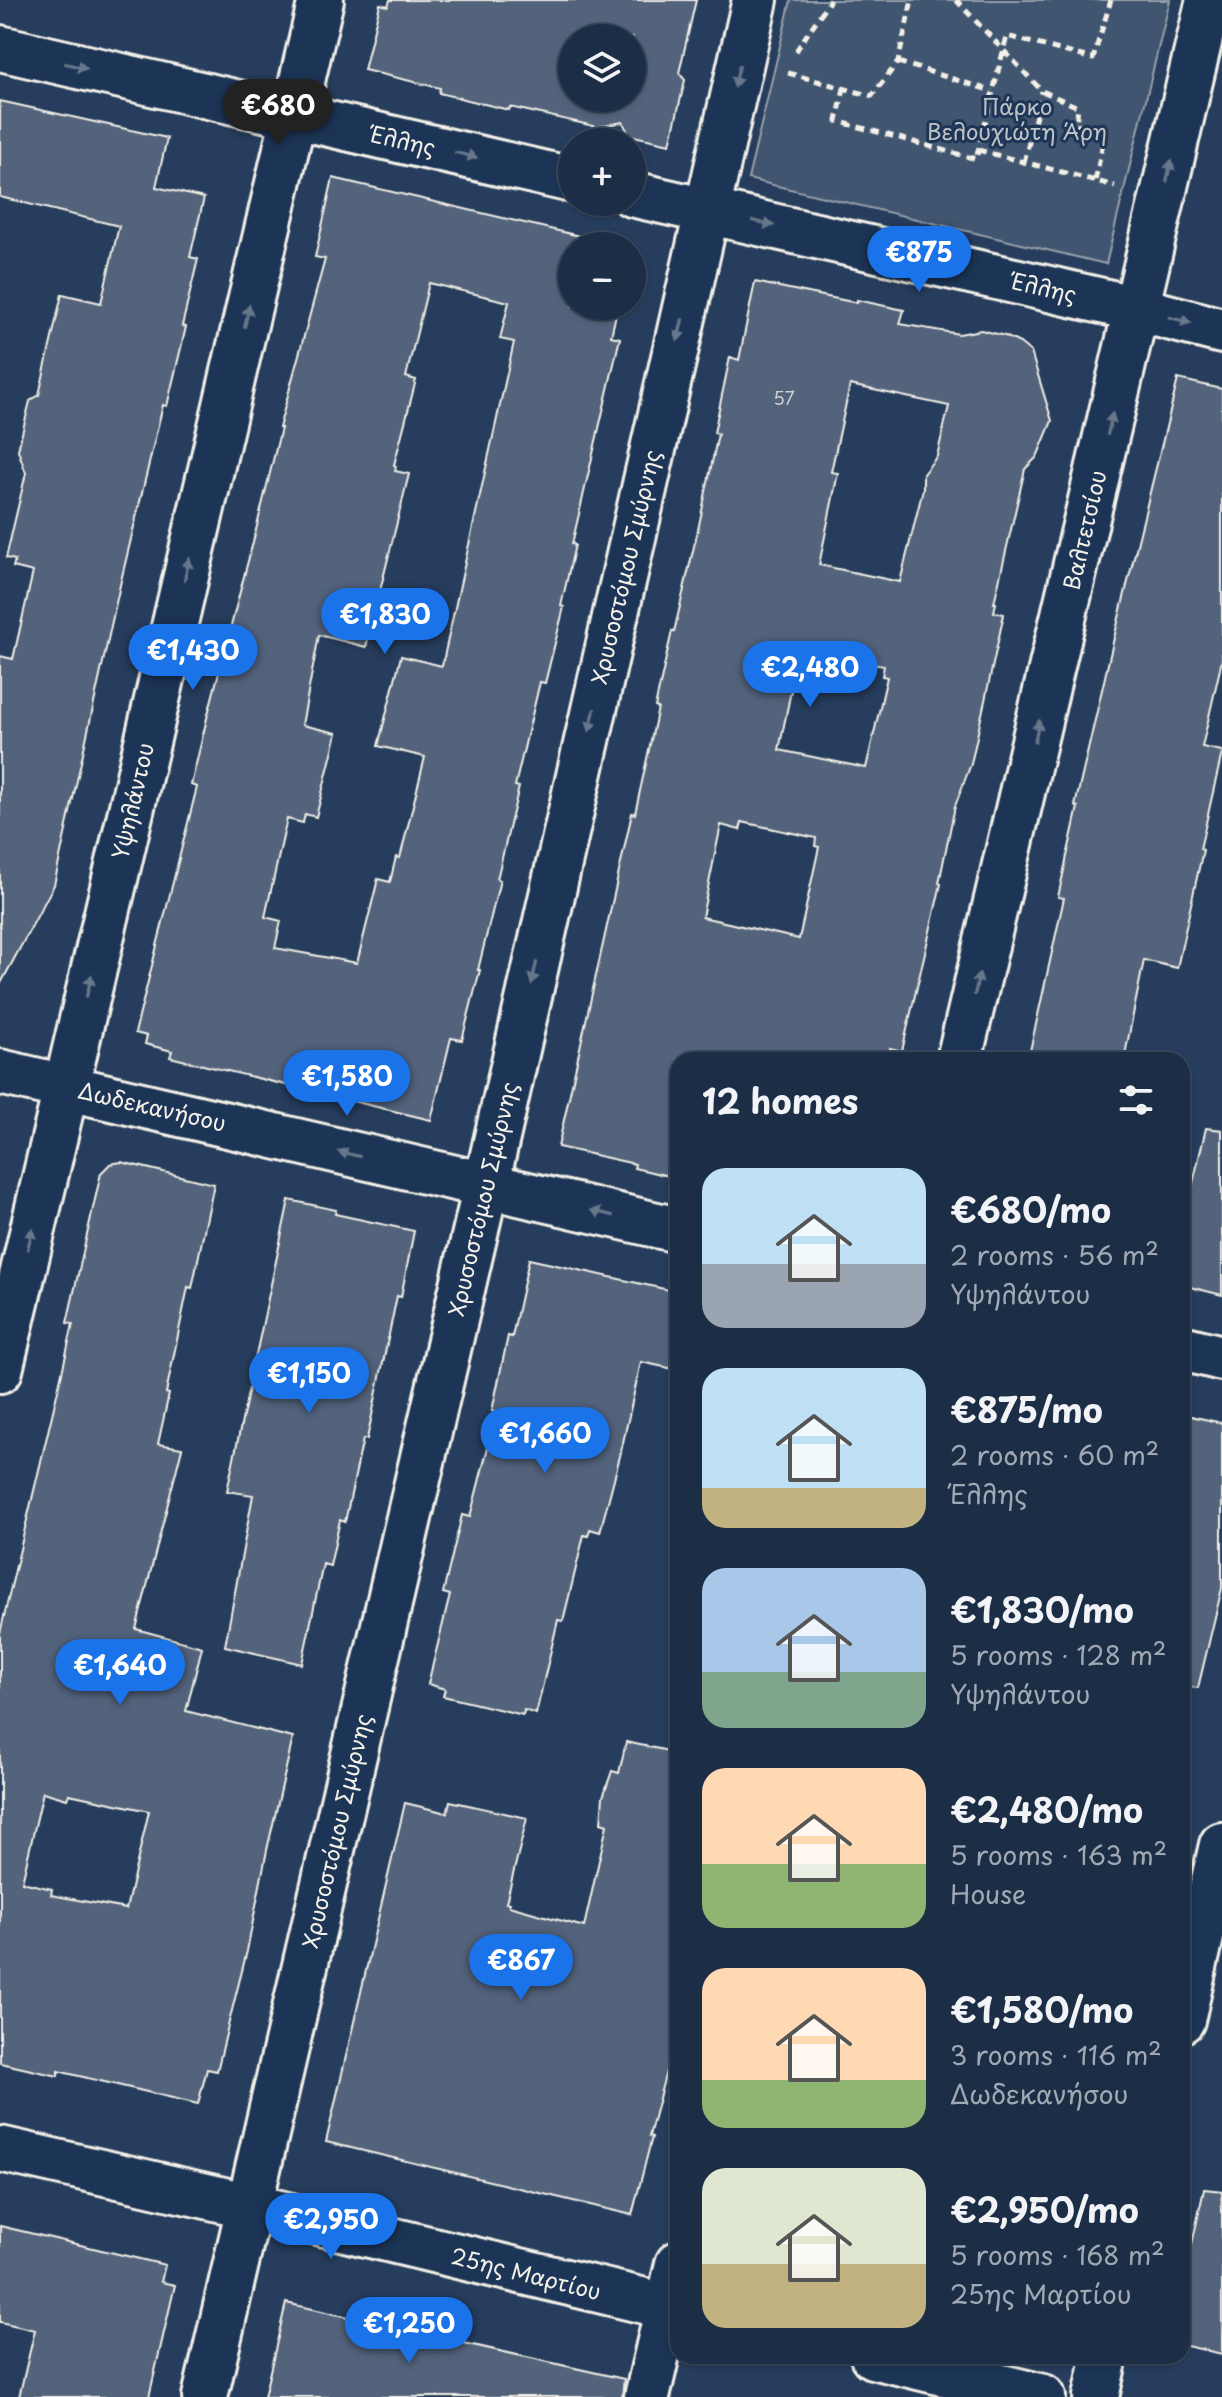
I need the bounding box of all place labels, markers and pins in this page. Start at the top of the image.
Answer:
pin: €680 [231,79,325,147]
pin: €875 [872,226,966,294]
pin: €1,830 [320,588,450,656]
pin: €1,430 [128,624,258,692]
pin: €2,480 [745,641,875,709]
pin: €1,580 [282,1050,412,1118]
pin: €1,150 [244,1347,374,1415]
pin: €1,660 [480,1407,610,1475]
pin: €1,640 [55,1639,185,1707]
pin: €867 [474,1934,568,2002]
pin: €2,950 [266,2193,396,2261]
pin: €1,250 [344,2297,474,2365]

